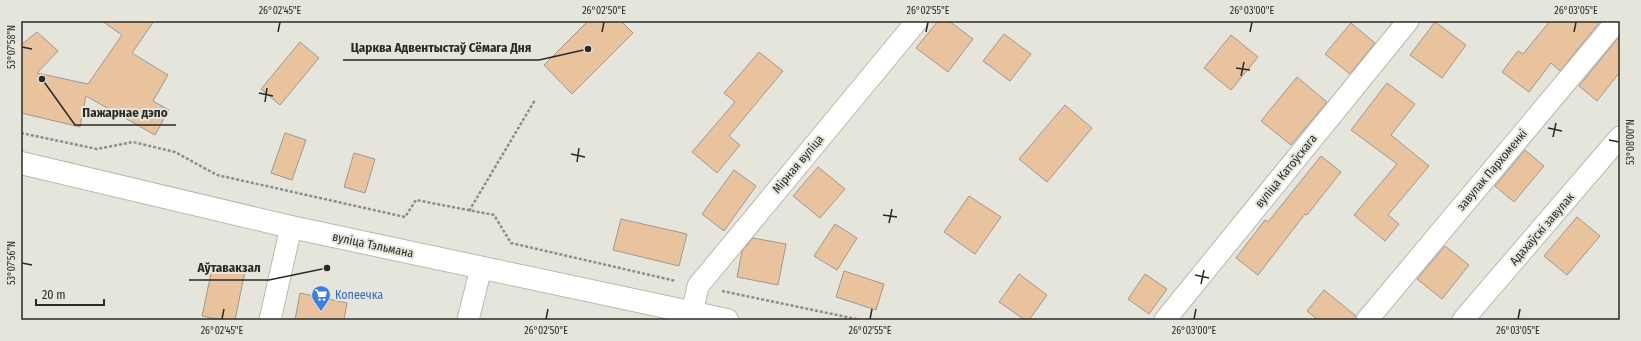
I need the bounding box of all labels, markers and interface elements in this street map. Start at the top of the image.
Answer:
text: 26°02'45"E [259,5,302,17]
text: 26°02'50"E [582,5,626,17]
text: 26°02'55"E [907,5,950,17]
text: 26°03'00"E [1230,5,1274,17]
text: 26°03'05"E [1554,5,1598,17]
text: 53°07'58"N [6,25,18,69]
callout: Царква Адвентыстаў Сёмага Дня [343,35,539,60]
text: Царква Адвентыстаў Сёмага Дня [351,40,531,55]
callout: Пажарнае дэпо [75,100,176,125]
text: Пажарнае дэпо [82,105,168,120]
text: 53°08'00"N [1625,119,1637,165]
street label: завулак Пархоменкі [1454,127,1530,213]
street label: Мірная вуліца [770,132,826,196]
street label: вуліца Катоўскага [1252,132,1320,210]
street label: Адахаўскі завулак [1507,190,1577,268]
street label: вуліца Тэльмана [331,230,415,260]
text: 53°07'56"N [6,241,18,285]
callout: Аўтавакзал [189,255,269,280]
text: Аўтавакзал [196,260,261,275]
scale bar [36,281,104,307]
supermarket icon: Копеечка [310,284,332,312]
text: 20 m [42,288,66,302]
place label: Копеечка [335,288,383,302]
text: 26°02'45"E [201,325,244,337]
text: 26°02'50"E [524,325,568,337]
text: 26°02'55"E [849,325,892,337]
text: 26°03'00"E [1172,325,1216,337]
text: 26°03'05"E [1496,325,1540,337]

